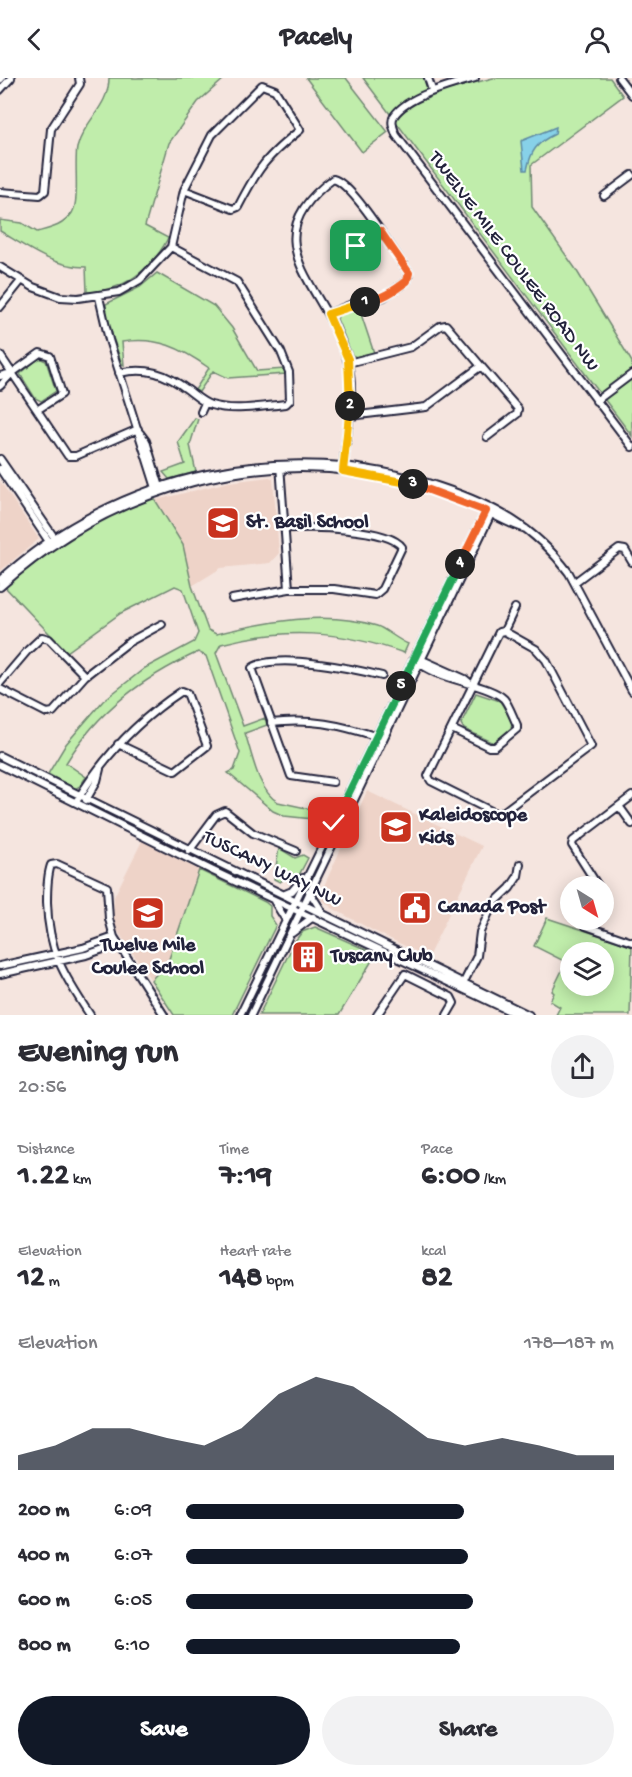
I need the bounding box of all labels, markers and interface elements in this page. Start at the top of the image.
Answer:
icon: back [18,23,51,56]
text: Pacely [280,23,352,55]
icon: person [581,23,614,56]
street label: TWELVE MILE COULEE ROAD NW [422,147,603,377]
pin [330,220,381,271]
icon: arrive [339,229,372,262]
pin: 1 [350,287,380,317]
text: 1 [362,292,368,311]
pin: 2 [335,391,365,421]
text: 2 [346,396,354,415]
pin: 3 [398,469,428,499]
text: 3 [409,474,417,493]
school or university icon: St. Basil School [205,505,241,541]
place label: St. Basil School [246,512,369,535]
pin: 4 [445,549,475,579]
text: 4 [456,554,464,573]
pin: 5 [386,671,416,701]
text: 5 [397,676,405,695]
pin [308,797,359,848]
place label: Kaleidoscope Kids [418,805,528,851]
icon: check [317,806,350,839]
school or university icon: Kaleidoscope Kids [378,809,414,845]
street label: TUSCANY WAY NW [198,826,345,913]
north arrow [560,876,614,930]
map controls [560,876,614,996]
public building icon: Canada Post [397,890,433,926]
school or university icon: Twelve Mile Coulee School [130,895,166,931]
place label: Canada Post [437,897,547,920]
place label: Twelve Mile Coulee School [91,935,205,981]
building icon: Tuscany Club [290,939,326,975]
button: layers [560,942,614,996]
place label: Tuscany Club [329,946,433,969]
text: Evening run [18,1035,178,1073]
button: share [551,1035,614,1098]
text: 20:56 [18,1077,66,1100]
text: Distance [18,1141,75,1160]
text: Time [220,1141,249,1160]
text: Pace [421,1141,453,1160]
text: 1.22 [18,1160,69,1195]
text: 7:19 [220,1160,272,1195]
text: 6:00 [421,1160,480,1195]
text: km [69,1171,91,1190]
text: /km [480,1171,506,1190]
text: Elevation [18,1243,82,1262]
text: Heart rate [220,1243,291,1262]
text: kcal [421,1243,446,1262]
text: 12 [18,1262,45,1297]
text: 148 [220,1262,262,1297]
text: 82 [421,1262,452,1297]
text: m [45,1273,60,1292]
text: bpm [262,1273,294,1292]
text: Elevation [18,1333,98,1356]
text: 178–187 m [524,1333,614,1356]
text: 200 m [18,1500,69,1523]
text: 6:09 [114,1500,152,1523]
text: 400 m [18,1545,69,1568]
text: 6:07 [114,1545,152,1568]
text: 600 m [18,1590,70,1613]
text: 6:05 [114,1590,152,1613]
text: 800 m [18,1635,71,1658]
text: 6:10 [114,1635,150,1658]
button: Save [18,1696,310,1765]
button: Share [322,1696,614,1765]

